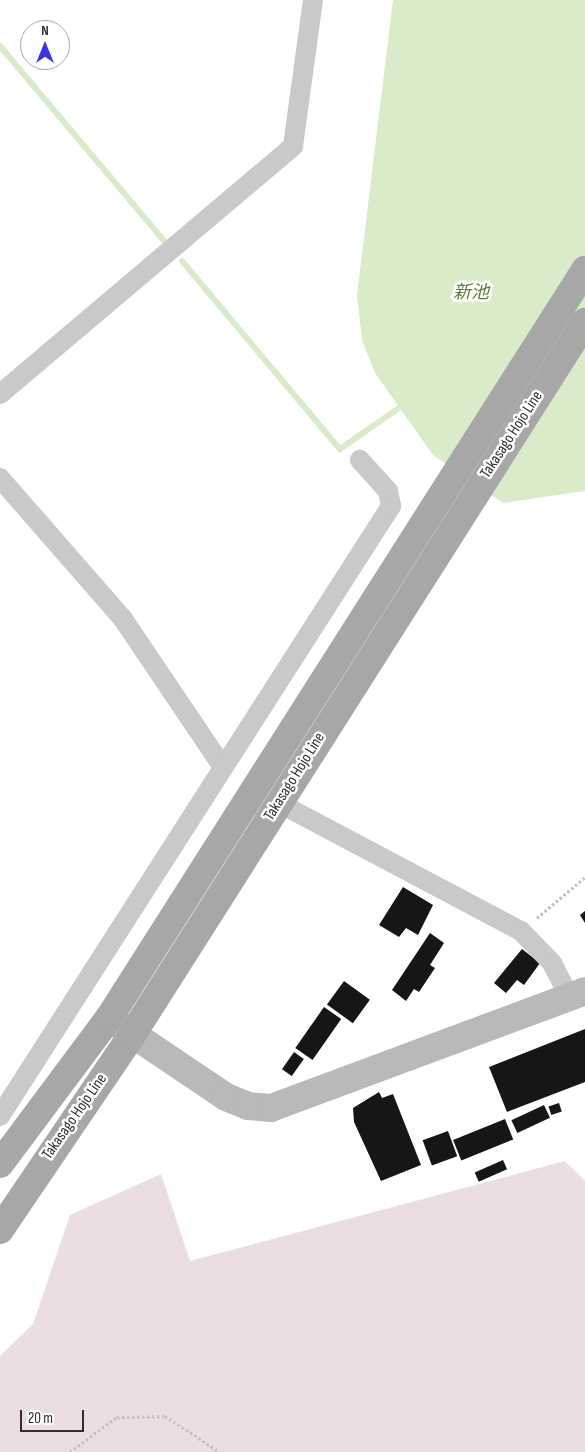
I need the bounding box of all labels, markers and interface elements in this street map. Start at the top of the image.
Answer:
north arrow [20,20,70,70]
text: N [41,22,49,39]
water label: 新池 [453,282,489,304]
street label: Takasago Hojo Line [477,388,547,482]
street label: Takasago Hojo Line [260,729,330,825]
street label: Takasago Hojo Line [38,1070,112,1164]
scale bar [22,1400,86,1432]
text: 20 m [28,1409,53,1428]

